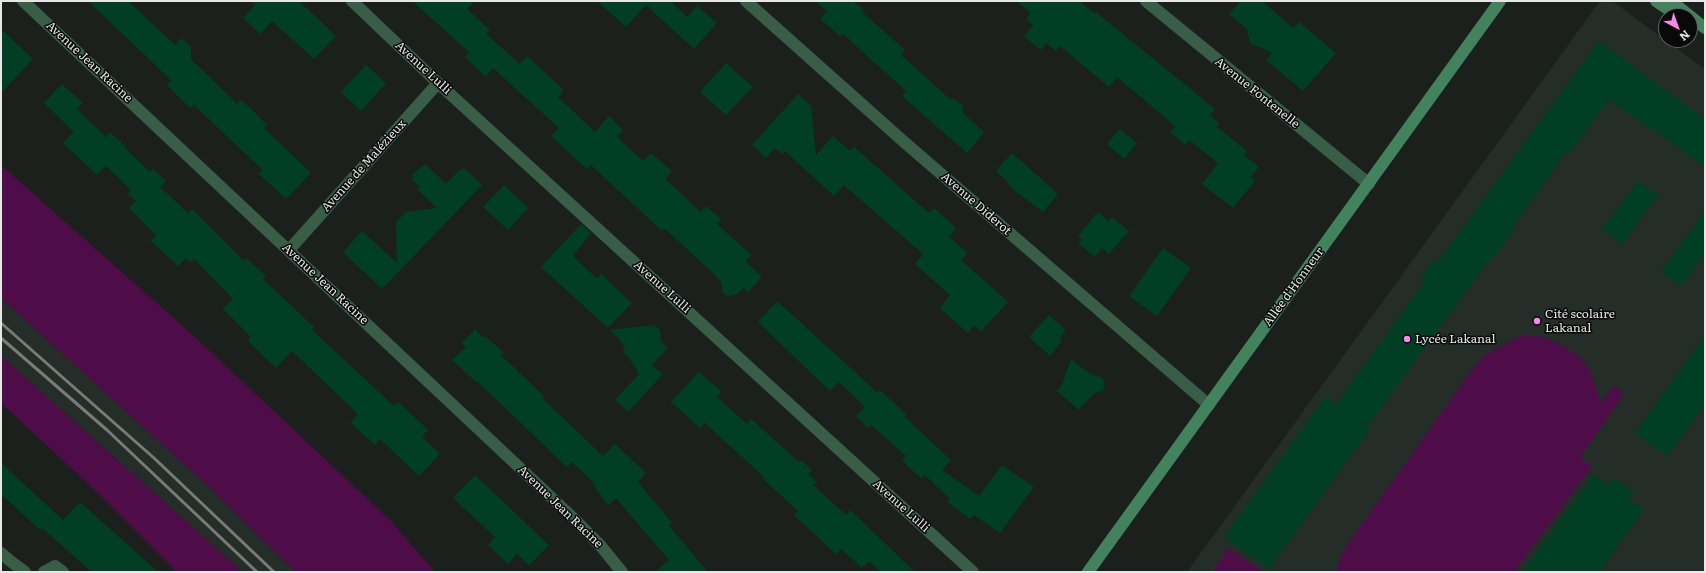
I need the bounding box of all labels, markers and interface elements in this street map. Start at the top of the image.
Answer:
north arrow [1658,8,1698,48]
street label: Avenue Jean Racine [43,18,135,106]
text: N [1676,27,1694,45]
street label: Avenue Lulli [392,38,454,98]
street label: Avenue Fontenelle [1212,54,1302,132]
street label: Avenue de Malézieux [319,117,409,215]
street label: Avenue Diderot [938,170,1014,238]
street label: Avenue Jean Racine [279,240,371,328]
street label: Allée d'Honneur [1261,245,1327,329]
street label: Avenue Lulli [631,258,693,316]
place label: Cité scolaire Lakanal [1545,307,1615,335]
marker: Cité scolaire Lakanal [1532,316,1542,326]
place label: Lycée Lakanal [1415,332,1495,346]
marker: Lycée Lakanal [1402,334,1412,344]
street label: Avenue Jean Racine [514,463,606,551]
street label: Avenue Lulli [870,477,932,535]

